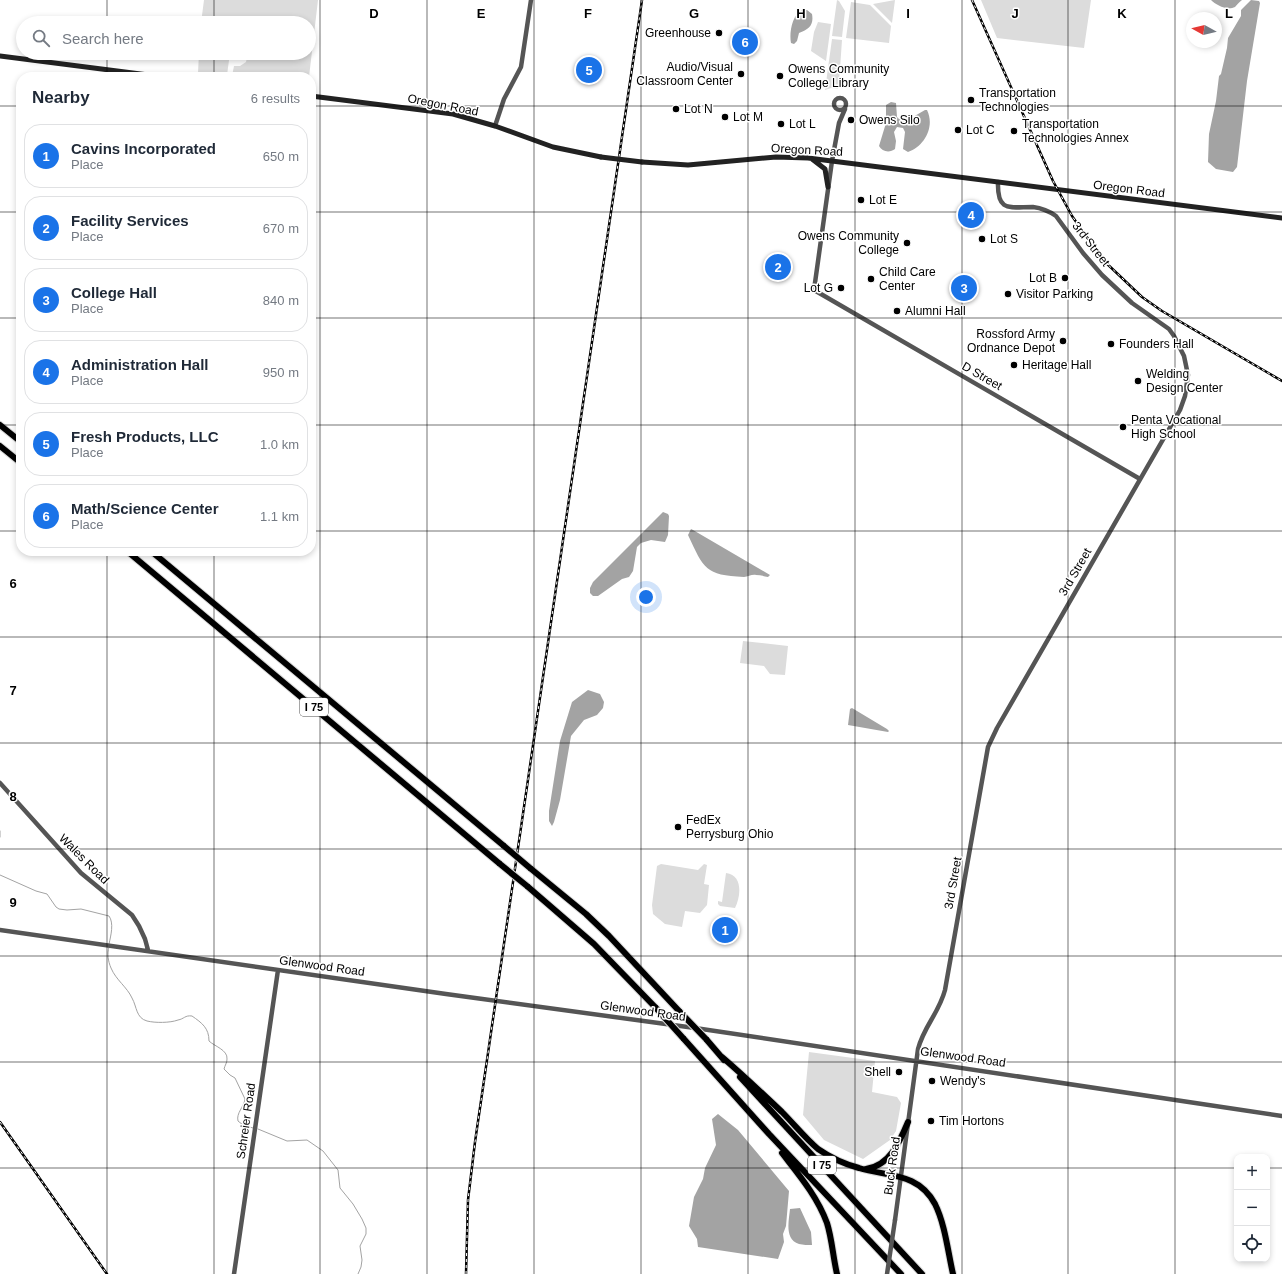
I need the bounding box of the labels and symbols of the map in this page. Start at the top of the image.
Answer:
text: D [369,6,379,21]
text: E [477,6,486,21]
text: F [584,6,592,21]
text: G [689,6,699,21]
text: H [796,6,806,21]
text: I [906,6,910,21]
text: J [1011,6,1019,21]
text: K [1117,6,1127,21]
text: L [1225,6,1233,21]
north arrow [1186,12,1222,48]
place label: Greenhouse [645,26,711,40]
pin: 6 [732,27,758,57]
marker: Greenhouse [714,28,724,38]
pin: 5 [576,55,602,85]
place label: Audio/Visual Classroom Center [636,60,733,88]
place label: Owens Community College Library [788,62,889,90]
marker: Audio/Visual Classroom Center [736,69,746,79]
marker: Owens Community College Library [775,71,785,81]
place label: Transportation Technologies [979,86,1056,114]
street label: Oregon Road [406,91,480,119]
marker: Transportation Technologies [966,95,976,105]
place label: Lot N [684,102,713,116]
marker: Lot N [671,104,681,114]
place label: Lot M [733,110,763,124]
marker: Lot M [720,112,730,122]
place label: Owens Silo [859,113,920,127]
marker: Owens Silo [846,115,856,125]
place label: Lot L [789,117,816,131]
place label: Transportation Technologies Annex [1022,117,1129,145]
marker: Lot L [776,119,786,129]
place label: Lot C [966,123,995,137]
marker: Lot C [953,125,963,135]
marker: Transportation Technologies Annex [1009,126,1019,136]
street label: Oregon Road [771,141,843,159]
street label: Oregon Road [1092,178,1166,200]
place label: Lot E [869,193,897,207]
marker: Lot E [856,195,866,205]
pin: 4 [958,200,984,230]
street label: 3rd Street [1069,219,1113,270]
place label: Owens Community College [798,229,899,257]
place label: Lot S [990,232,1018,246]
marker: Lot S [977,234,987,244]
marker: Owens Community College [902,238,912,248]
pin: 2 [765,252,791,282]
place label: Child Care Center [879,265,936,293]
place label: Lot B [1029,271,1057,285]
pin: 3 [951,273,977,303]
marker: Lot B [1060,273,1070,283]
marker: Child Care Center [866,274,876,284]
place label: Lot G [804,281,833,295]
marker: Lot G [836,283,846,293]
place label: Visitor Parking [1016,287,1093,301]
marker: Visitor Parking [1003,289,1013,299]
place label: Alumni Hall [905,304,966,318]
marker: Alumni Hall [892,306,902,316]
place label: Rossford Army Ordnance Depot [967,327,1056,355]
marker: Rossford Army Ordnance Depot [1058,336,1068,346]
place label: Founders Hall [1119,337,1194,351]
marker: Founders Hall [1106,339,1116,349]
place label: Heritage Hall [1022,358,1091,372]
street label: D Street [959,359,1005,393]
marker: Heritage Hall [1009,360,1019,370]
place label: Welding Design Center [1146,367,1223,395]
marker: Welding Design Center [1133,376,1143,386]
place label: Penta Vocational High School [1131,413,1221,441]
marker: Penta Vocational High School [1118,422,1128,432]
street label: 3rd Street [1056,545,1095,598]
text: 6 [9,576,17,591]
your location [636,587,656,607]
text: 7 [9,683,17,698]
road number: I 75 [300,698,328,716]
text: 8 [9,789,17,804]
place label: FedEx Perrysburg Ohio [686,813,774,841]
marker: FedEx Perrysburg Ohio [673,822,683,832]
street label: Wales Road [56,831,112,887]
street label: 3rd Street [942,855,965,910]
text: 9 [9,895,17,910]
pin: 1 [712,915,738,945]
street label: Glenwood Road [278,953,366,979]
street label: Glenwood Road [599,998,687,1024]
street label: Glenwood Road [919,1044,1007,1070]
place label: Shell [864,1065,891,1079]
marker: Shell [894,1067,904,1077]
place label: Wendy's [940,1074,985,1088]
marker: Wendy's [927,1076,937,1086]
street label: Schreier Road [234,1082,258,1160]
place label: Tim Hortons [939,1114,1004,1128]
marker: Tim Hortons [926,1116,936,1126]
street label: Buck Road [881,1136,903,1196]
road number: I 75 [808,1156,836,1174]

